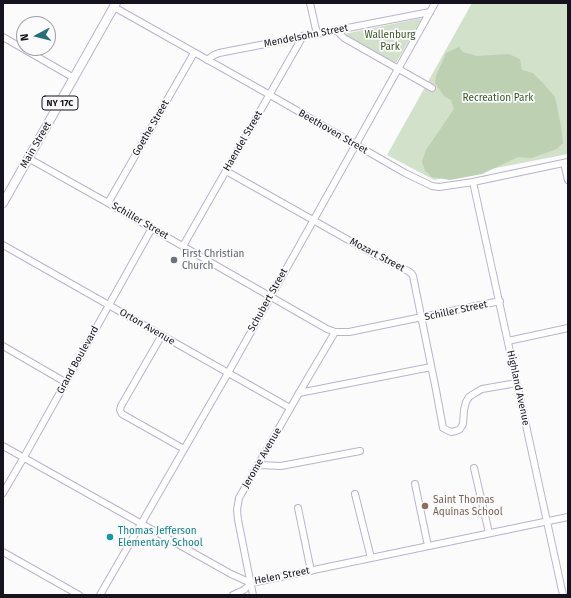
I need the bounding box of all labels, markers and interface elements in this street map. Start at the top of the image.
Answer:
north arrow [16,16,56,56]
street label: Mendelsohn Street [263,22,349,50]
park label: Wallenburg Park [364,29,416,52]
text: N [18,33,31,42]
park label: Recreation Park [463,92,533,104]
road number: NY 17C [42,96,78,110]
street label: Goethe Street [130,98,172,158]
street label: Beethoven Street [296,107,370,157]
street label: Haendel Street [221,109,265,173]
street label: Main Street [18,120,54,170]
street label: Schiller Street [109,200,171,242]
street label: Mozart Street [347,236,407,274]
place label: First Christian Church [182,248,244,272]
marker: First Christian Church [169,255,179,265]
street label: Schubert Street [246,266,290,334]
street label: Schiller Street [424,298,488,324]
street label: Orton Avenue [117,306,177,348]
street label: Grand Boulevard [54,324,102,396]
street label: Highland Avenue [504,349,532,427]
street label: Jerome Avenue [240,426,284,490]
place label: Saint Thomas Aquinas School [433,494,503,518]
marker: Saint Thomas Aquinas School [420,501,430,511]
place label: Thomas Jefferson Elementary School [118,525,203,548]
marker: Thomas Jefferson Elementary School [105,532,115,542]
street label: Helen Street [253,565,311,587]

